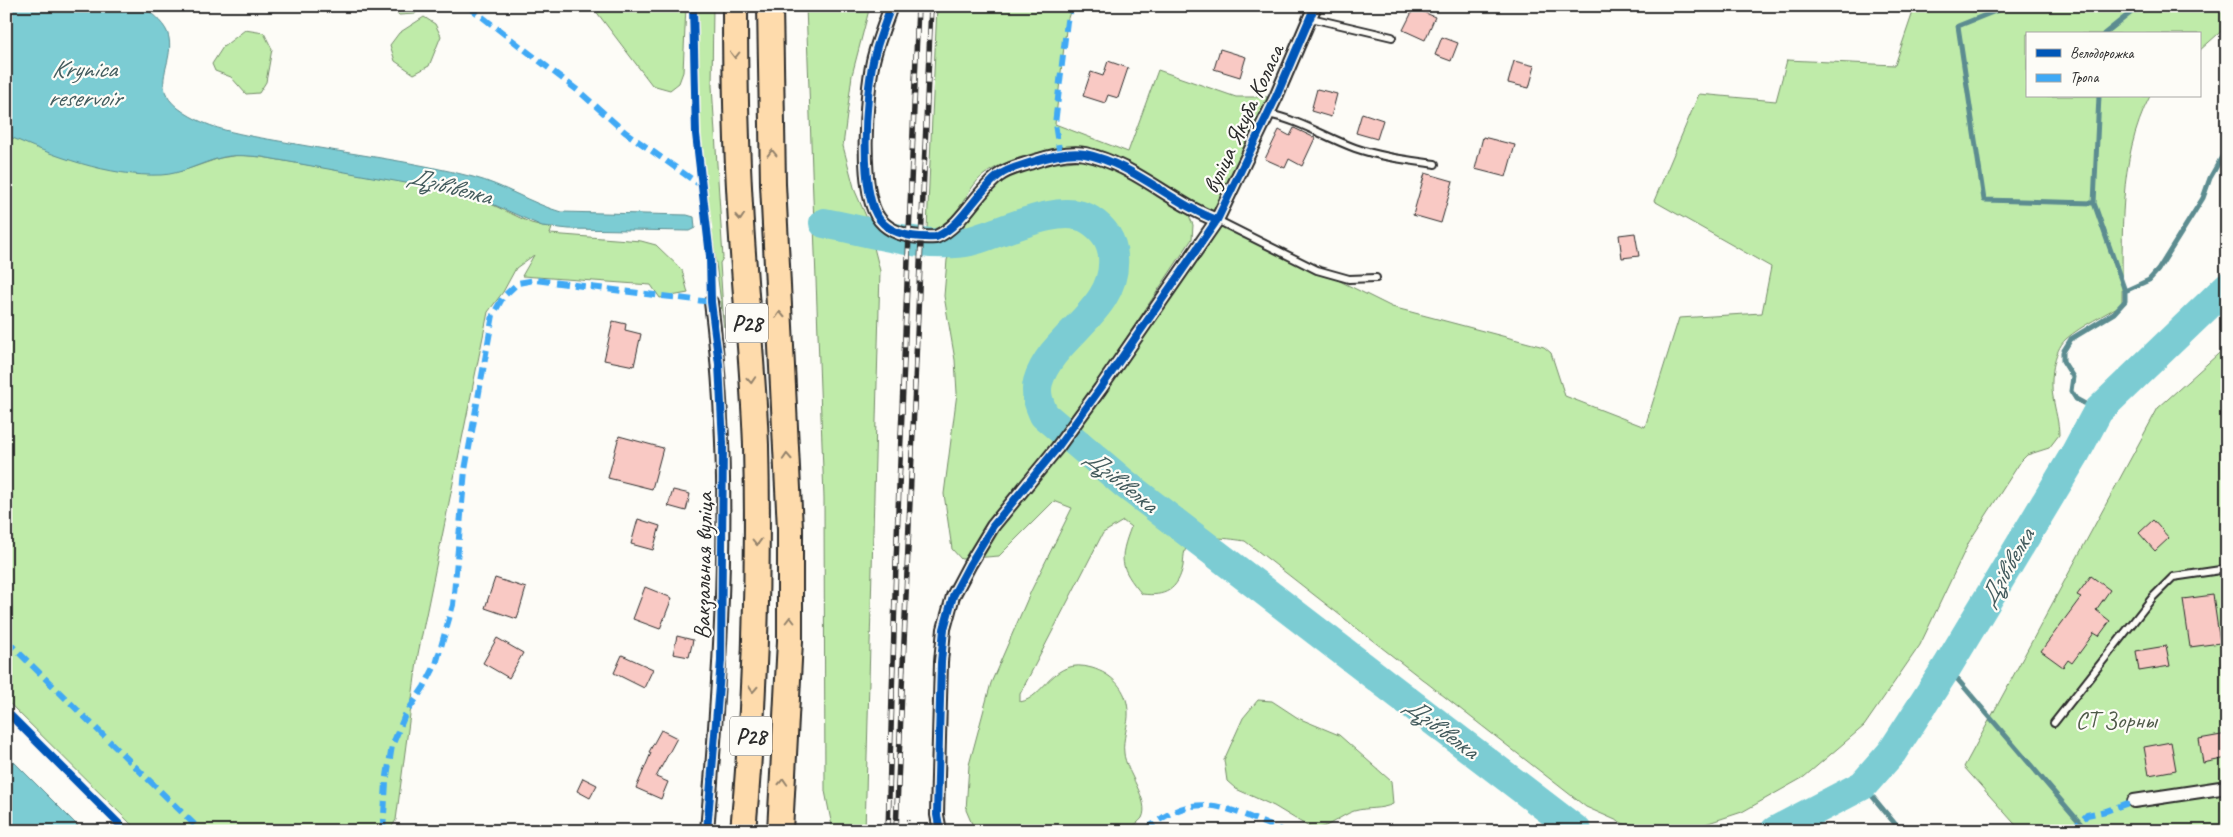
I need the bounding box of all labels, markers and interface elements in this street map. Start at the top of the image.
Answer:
legend [2026,32,2200,98]
street label: вуліца Якуба Коласа [1195,38,1292,198]
text: Велодорожка [2070,44,2134,63]
one-way arrow [730,52,740,59]
water label: Krynica reservoir [47,53,125,114]
text: Тропа [2070,68,2099,87]
one-way arrow [767,149,777,156]
water label: Дзівівелка [404,159,496,213]
one-way arrow [735,214,746,222]
road number: Р28 [726,304,768,342]
one-way arrow [775,311,786,319]
one-way arrow [746,376,757,384]
water label: Дзівівелка [1078,441,1166,521]
one-way arrow [782,453,792,461]
street label: Вакзальная вуліца [687,491,719,640]
water label: Дзівівелка [1971,521,2043,613]
one-way arrow [752,538,762,546]
one-way arrow [785,616,795,624]
one-way arrow [748,686,759,694]
water label: Дзівівелка [1397,689,1486,767]
park label: СТ Зорны [2075,705,2159,735]
road number: Р28 [730,716,772,756]
one-way arrow [778,778,789,786]

